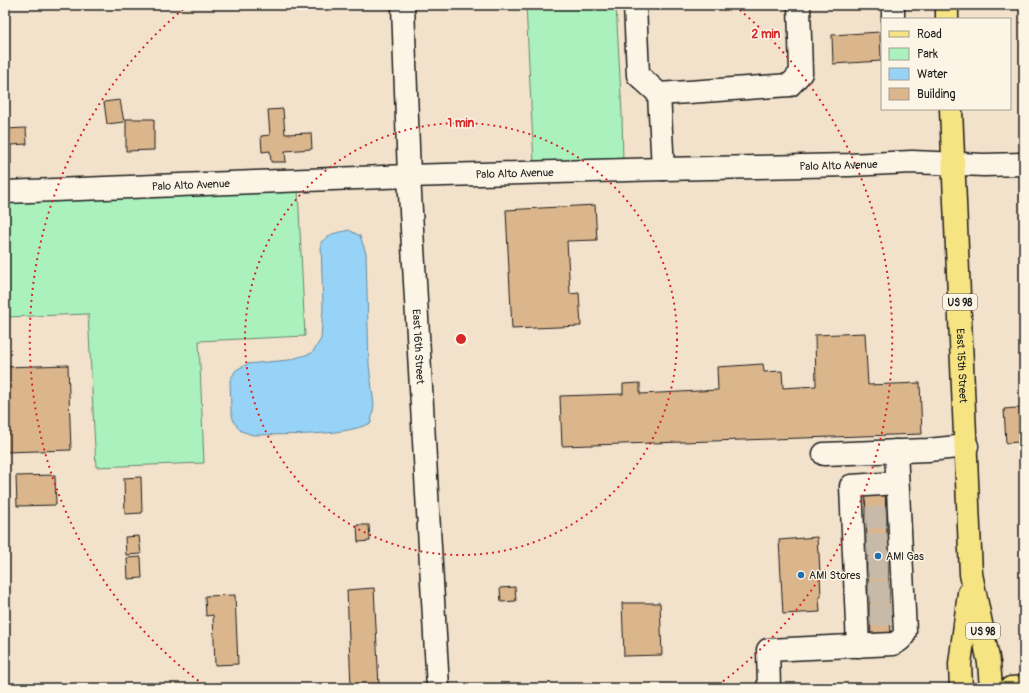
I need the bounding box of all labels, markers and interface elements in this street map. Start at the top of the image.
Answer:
legend [881,18,1011,110]
text: 2 min [752,27,781,42]
text: Road [917,27,942,42]
text: Park [917,47,938,62]
text: Water [917,67,948,82]
text: Building [917,87,956,102]
text: 1 min [448,116,475,131]
street label: Palo Alto Avenue [799,158,878,173]
street label: Palo Alto Avenue [475,166,554,181]
street label: Palo Alto Avenue [152,177,231,193]
road number: US 98 [943,294,977,310]
street label: East 16th Street [410,309,427,385]
street label: East 15th Street [953,328,970,404]
centre of rings [454,332,468,346]
place label: AMI Gas [886,550,924,563]
marker: AMI Gas [873,551,883,561]
place label: AMI Stores [809,569,860,582]
marker: AMI Stores [796,570,806,580]
road number: US 98 [966,623,1000,639]

